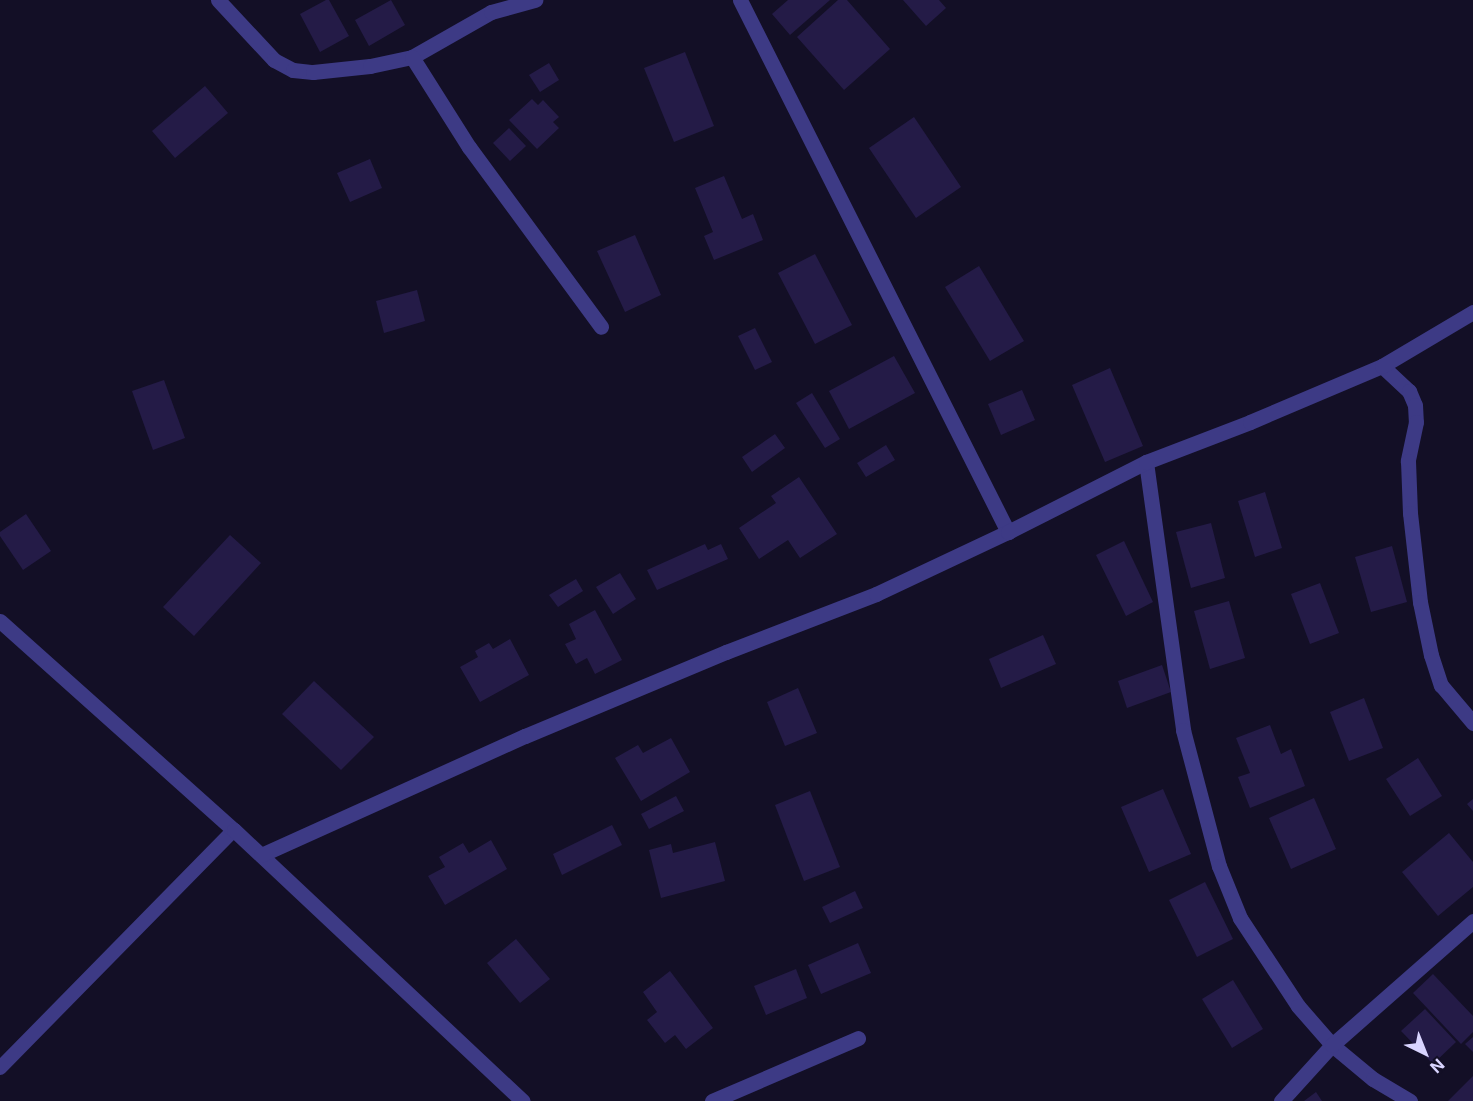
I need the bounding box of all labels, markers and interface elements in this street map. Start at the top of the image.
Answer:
north arrow [1395,1023,1455,1083]
text: N [1426,1055,1449,1078]

